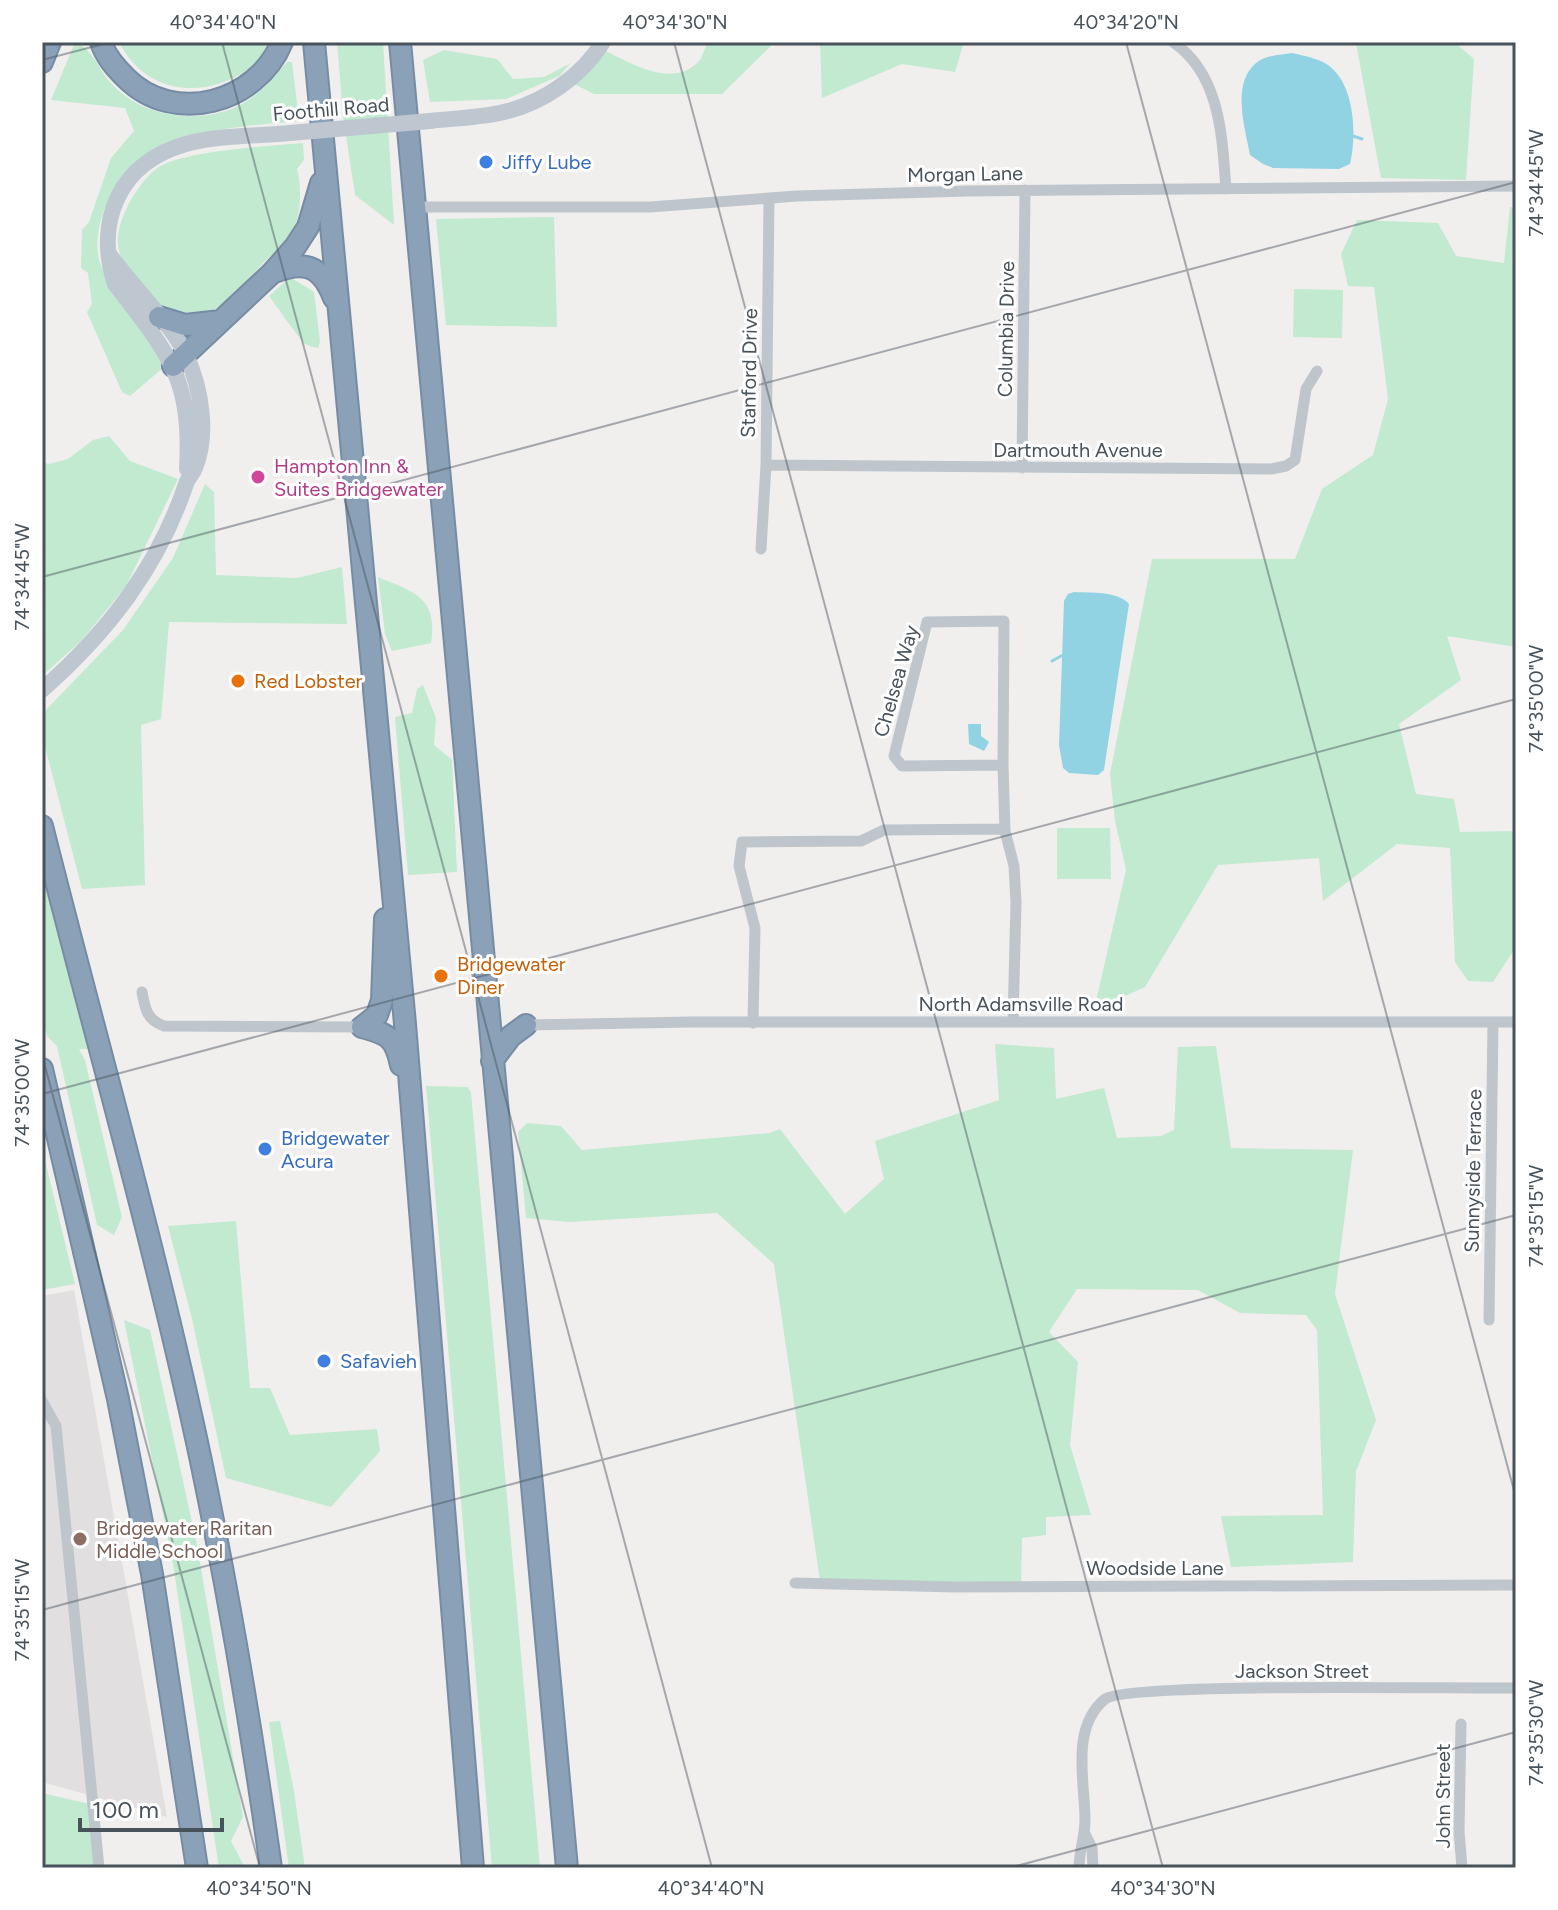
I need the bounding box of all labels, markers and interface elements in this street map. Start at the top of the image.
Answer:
text: 40°34'40"N [169,10,277,34]
text: 40°34'30"N [622,10,728,34]
text: 40°34'20"N [1073,10,1179,34]
street label: Foothill Road [272,92,390,126]
text: 74°34'45"W [1524,129,1548,237]
place label: Jiffy Lube [502,150,591,174]
marker: Jiffy Lube [477,153,495,171]
street label: Morgan Lane [907,161,1023,187]
street label: Columbia Drive [993,261,1019,397]
street label: Stanford Drive [736,308,762,438]
street label: Dartmouth Avenue [993,438,1163,462]
place label: Hampton Inn & Suites Bridgewater [274,454,444,501]
marker: Hampton Inn & Suites Bridgewater [249,468,267,486]
text: 74°34'45"W [10,523,34,631]
street label: Chelsea Way [869,622,924,740]
text: 74°35'00"W [1524,645,1548,753]
place label: Red Lobster [254,669,363,693]
marker: Red Lobster [229,672,247,690]
place label: Bridgewater Diner [457,952,566,999]
marker: Bridgewater Diner [432,967,450,985]
street label: North Adamsville Road [919,992,1123,1016]
text: 74°35'00"W [10,1039,34,1147]
street label: Sunnyside Terrace [1460,1089,1486,1253]
place label: Bridgewater Acura [281,1126,390,1173]
marker: Bridgewater Acura [256,1140,274,1158]
text: 74°35'15"W [1524,1165,1548,1267]
place label: Safavieh [340,1349,417,1373]
marker: Safavieh [315,1352,333,1370]
place label: Bridgewater Raritan Middle School [96,1516,273,1563]
marker: Bridgewater Raritan Middle School [71,1530,89,1548]
street label: Woodside Lane [1086,1556,1224,1580]
text: 74°35'15"W [10,1559,34,1661]
street label: Jackson Street [1235,1659,1369,1683]
text: 74°35'30"W [1524,1680,1548,1786]
street label: John Street [1431,1743,1455,1849]
scale bar [80,1782,222,1832]
text: 100 m [92,1795,159,1824]
text: 40°34'50"N [206,1876,312,1900]
text: 40°34'40"N [657,1876,765,1900]
text: 40°34'30"N [1110,1876,1216,1900]

